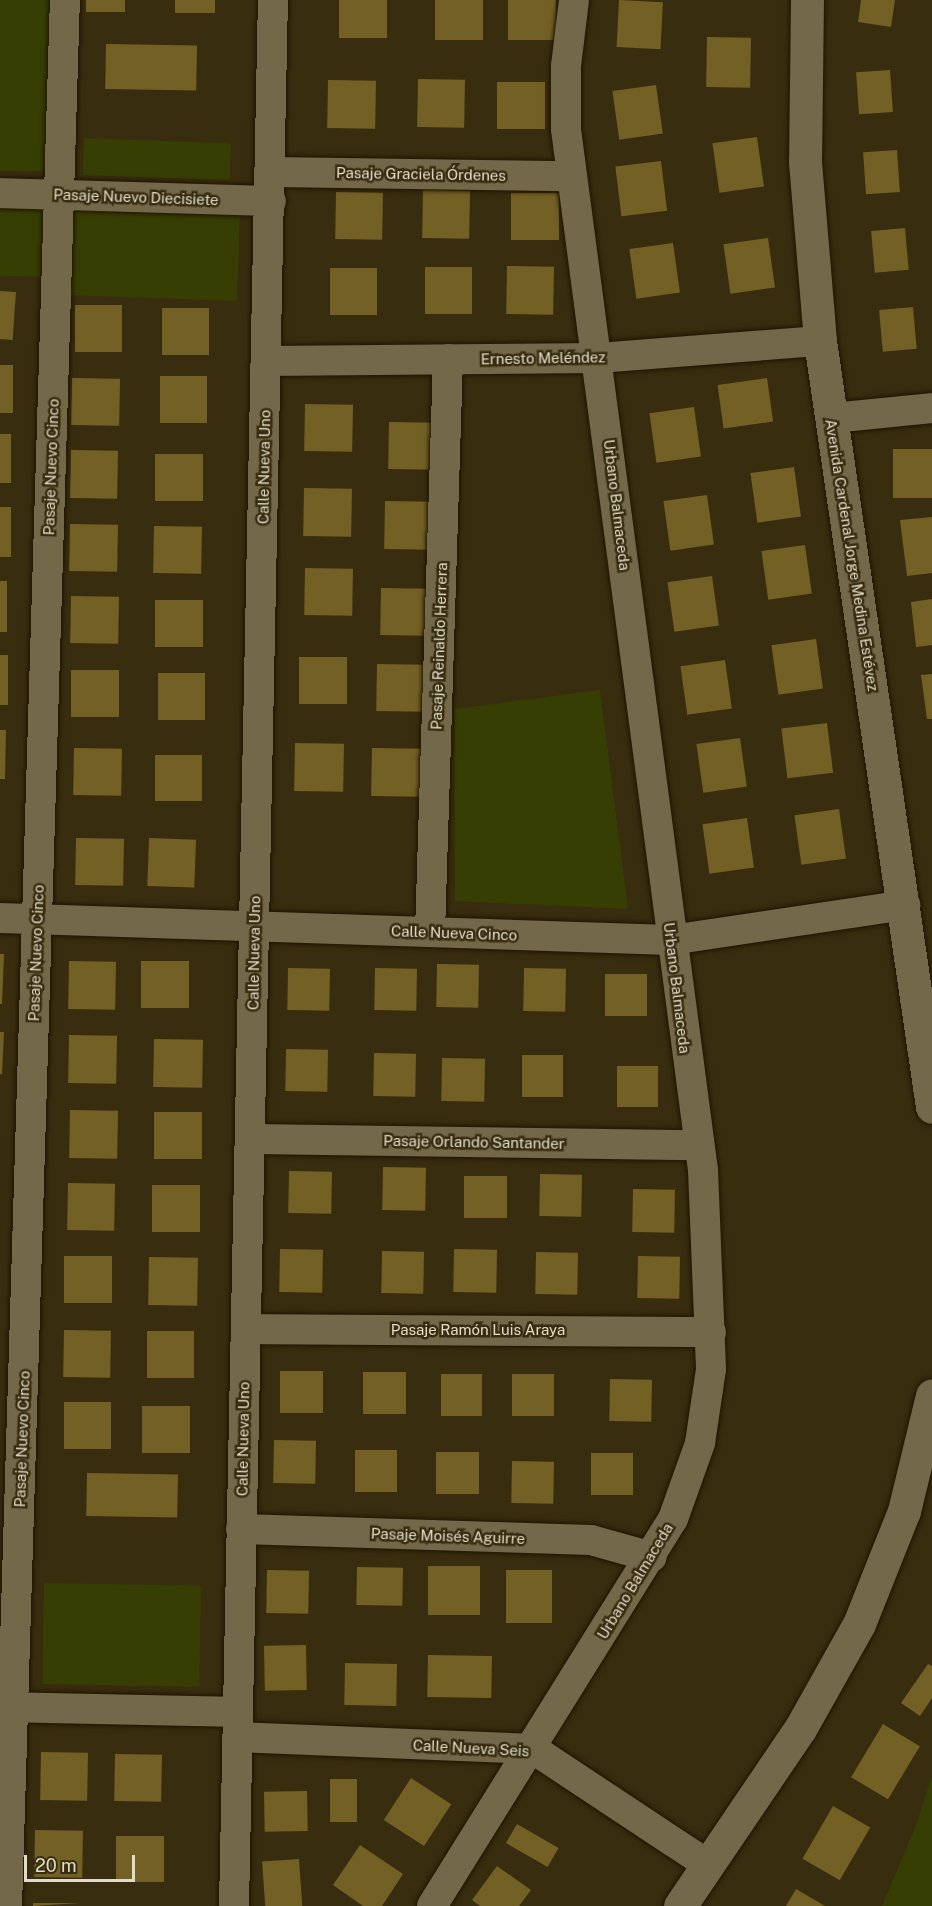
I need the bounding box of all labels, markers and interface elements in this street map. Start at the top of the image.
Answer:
street label: Pasaje Graciela Órdenes [336,164,506,184]
street label: Pasaje Nuevo Diecisiete [53,185,219,209]
street label: Ernesto Meléndez [480,348,606,368]
street label: Pasaje Nuevo Cinco [40,398,62,536]
street label: Calle Nueva Uno [254,410,274,524]
street label: Avenida Cardenal Jorge Medina Estévez [822,418,882,692]
street label: Urbano Balmaceda [600,438,634,572]
street label: Pasaje Reinaldo Herrera [427,562,451,730]
street label: Pasaje Nuevo Cinco [25,884,47,1022]
street label: Calle Nueva Uno [244,896,264,1010]
street label: Urbano Balmaceda [660,921,694,1055]
street label: Calle Nueva Cinco [391,922,517,944]
street label: Pasaje Orlando Santander [383,1131,565,1153]
street label: Pasaje Ramón Luis Araya [391,1321,565,1339]
street label: Pasaje Nuevo Cinco [11,1370,33,1508]
street label: Calle Nueva Uno [233,1382,253,1496]
street label: Urbano Balmaceda [593,1520,677,1642]
street label: Pasaje Moisés Aguirre [370,1524,526,1548]
street label: Calle Nueva Seis [412,1736,530,1760]
scale bar [27,1843,138,1881]
text: 20 m [35,1855,77,1876]

